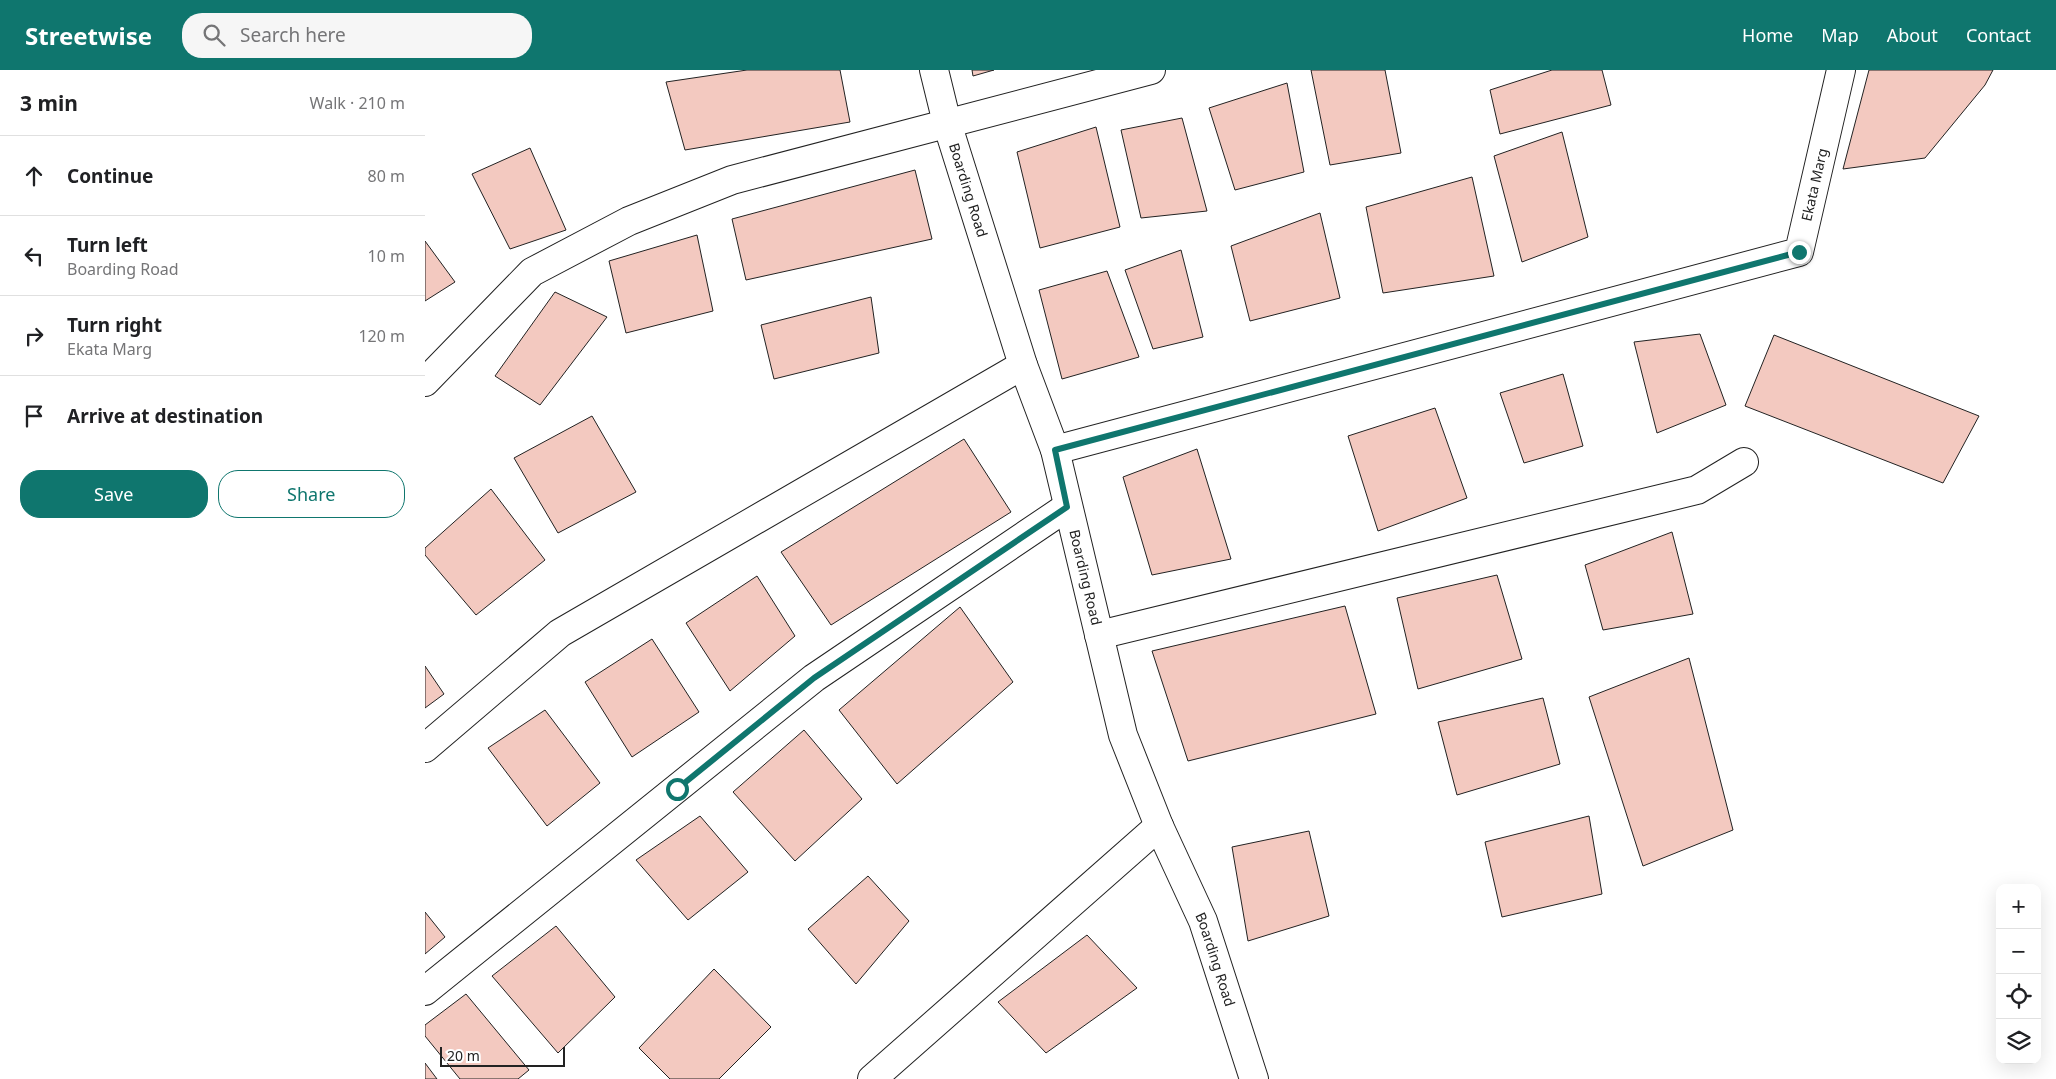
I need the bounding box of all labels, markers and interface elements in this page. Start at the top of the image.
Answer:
search box [182,13,532,58]
text: Streetwise [25,19,152,52]
icon: search [200,21,228,49]
text: Search here [240,22,346,48]
text: Home [1742,23,1793,47]
text: Map [1821,23,1859,47]
text: About [1887,23,1938,47]
text: Contact [1966,23,2031,47]
text: 3 min [20,89,78,117]
text: Walk · 210 m [310,92,405,114]
street label: Boarding Road [945,141,992,240]
street label: Ekata Marg [1796,146,1832,223]
icon: ahead [20,162,48,190]
text: Continue [67,163,153,189]
text: 80 m [368,165,405,187]
text: Turn left [67,232,148,258]
route end [1788,241,1811,264]
icon: left [20,242,48,270]
text: 10 m [368,245,405,267]
text: Boarding Road [67,258,179,280]
text: Turn right [67,312,162,338]
icon: right [20,322,48,350]
text: 120 m [358,325,405,347]
text: Ekata Marg [67,338,152,360]
icon: arrive [20,402,48,430]
text: Arrive at destination [67,403,263,429]
button: Save [20,470,208,518]
button: Share [218,470,405,518]
street label: Boarding Road [1065,527,1106,627]
route start [666,778,689,801]
map controls [1996,884,2041,1064]
button: + [1996,884,2041,929]
street label: Boarding Road [1191,909,1240,1009]
button: − [1996,929,2041,974]
button: locate [1996,974,2041,1019]
button: layers [1996,1019,2041,1064]
scale bar [440,1044,565,1067]
text: 20 m [447,1046,480,1065]

